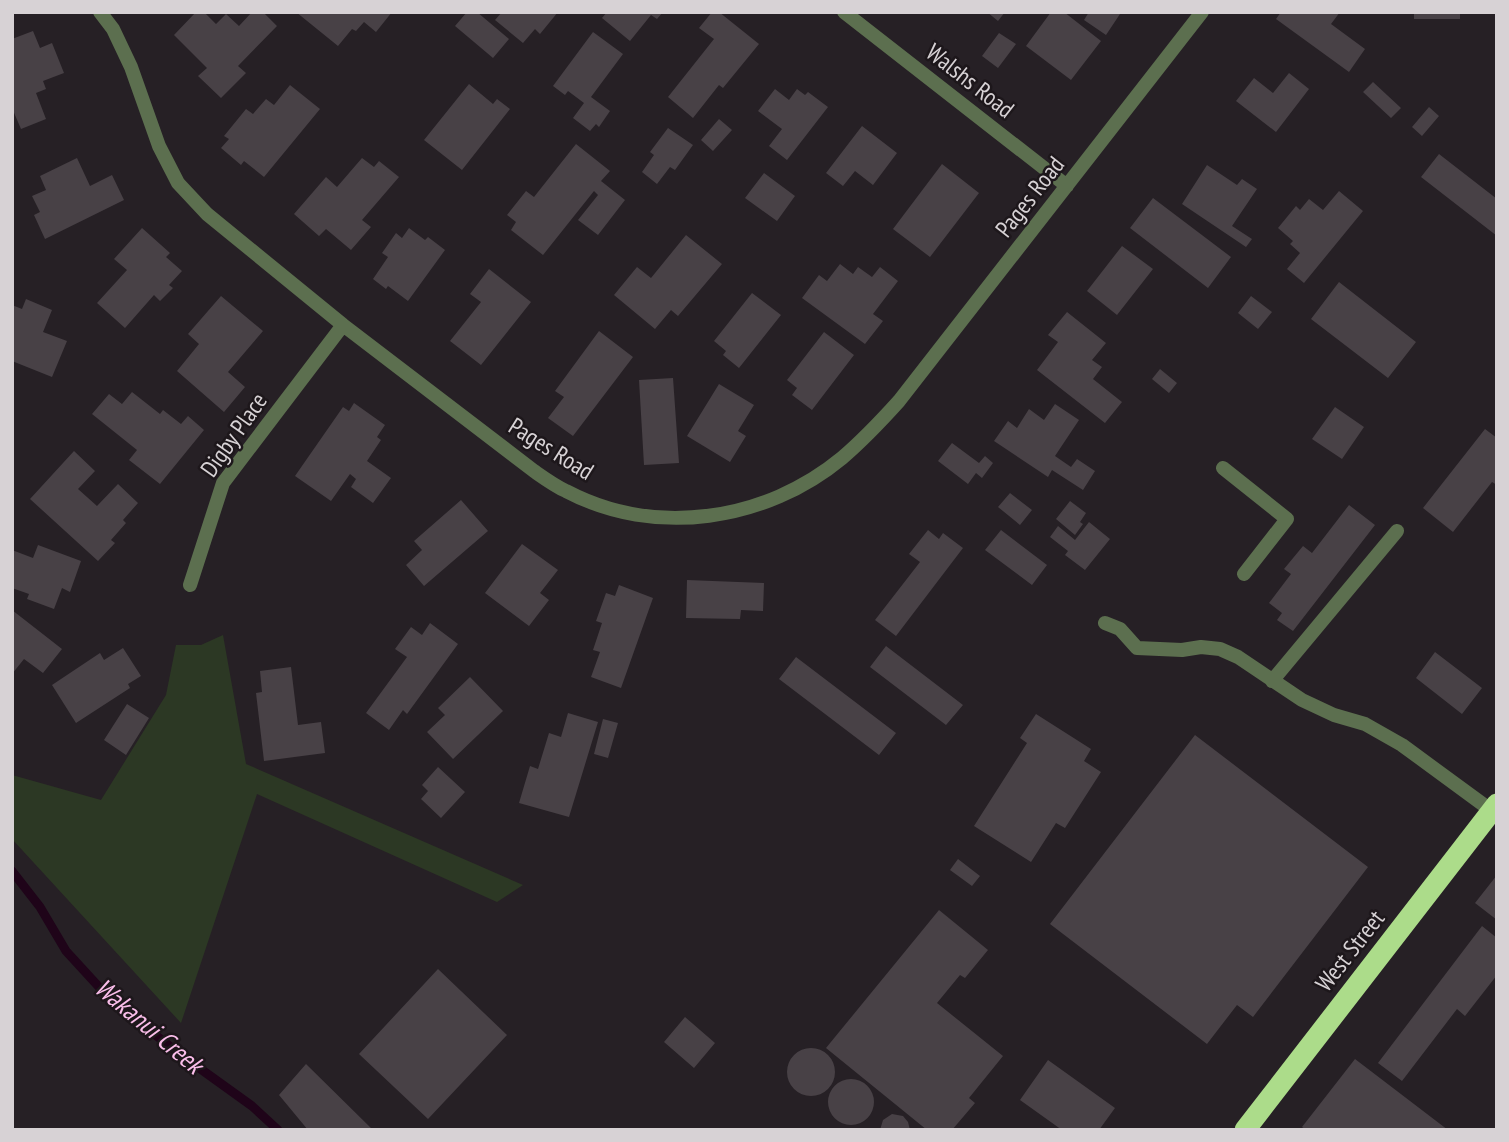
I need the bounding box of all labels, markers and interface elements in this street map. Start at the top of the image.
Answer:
street label: Walshs Road [920,37,1021,125]
street label: Pages Road [988,150,1071,243]
street label: Digby Place [193,387,274,483]
street label: Pages Road [503,410,599,487]
street label: West Street [1308,904,1391,998]
water label: Wakanui Creek [88,971,212,1082]

